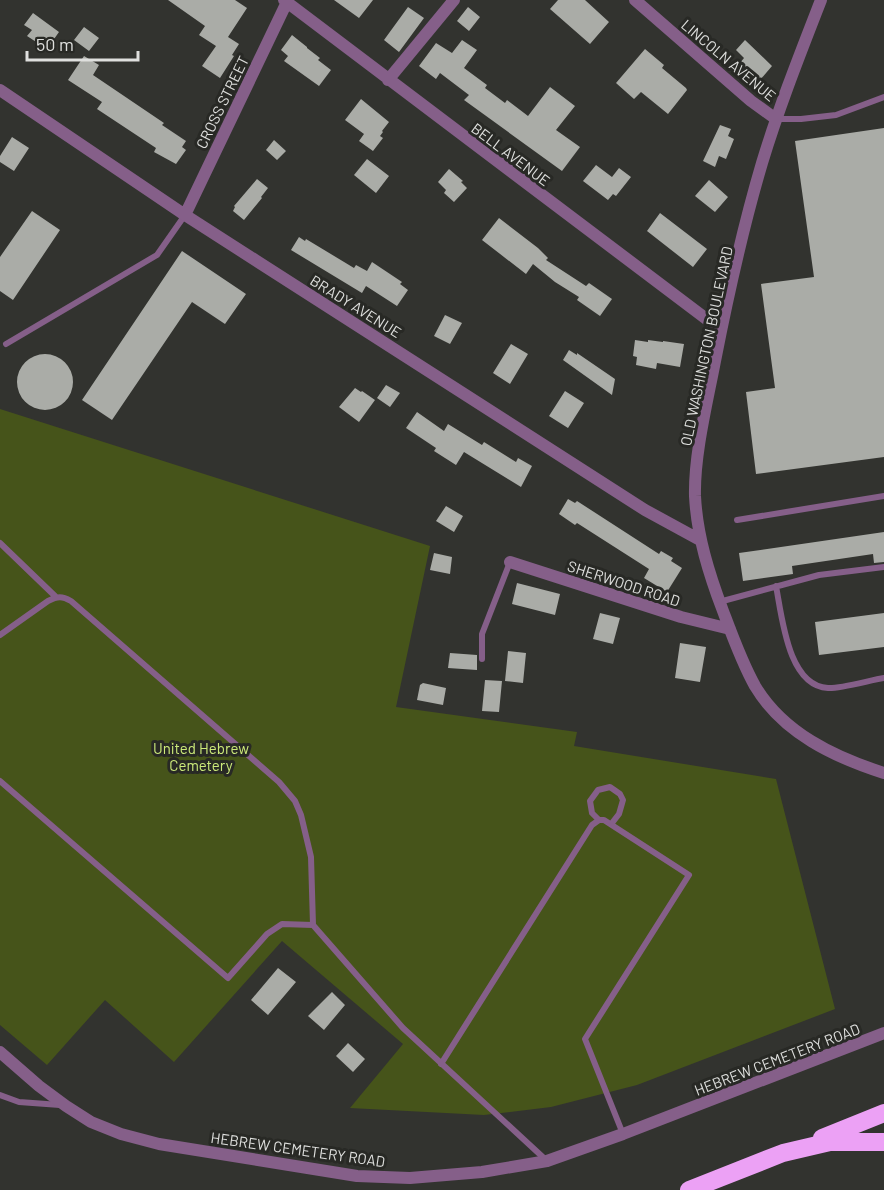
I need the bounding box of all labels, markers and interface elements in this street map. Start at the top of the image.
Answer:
street label: LINCOLN AVENUE [678,15,780,105]
scale bar [27,24,138,62]
text: 50 m [36,33,74,55]
street label: CROSS STREET [192,53,252,151]
street label: BELL AVENUE [468,119,554,189]
street label: OLD WASHINGTON BOULEVARD [676,245,736,447]
street label: BRADY AVENUE [307,271,405,341]
street label: SHERWOOD ROAD [565,556,683,610]
park label: United Hebrew Cemetery [153,739,249,774]
street label: HEBREW CEMETERY ROAD [692,1019,862,1099]
street label: HEBREW CEMETERY ROAD [210,1128,386,1170]

